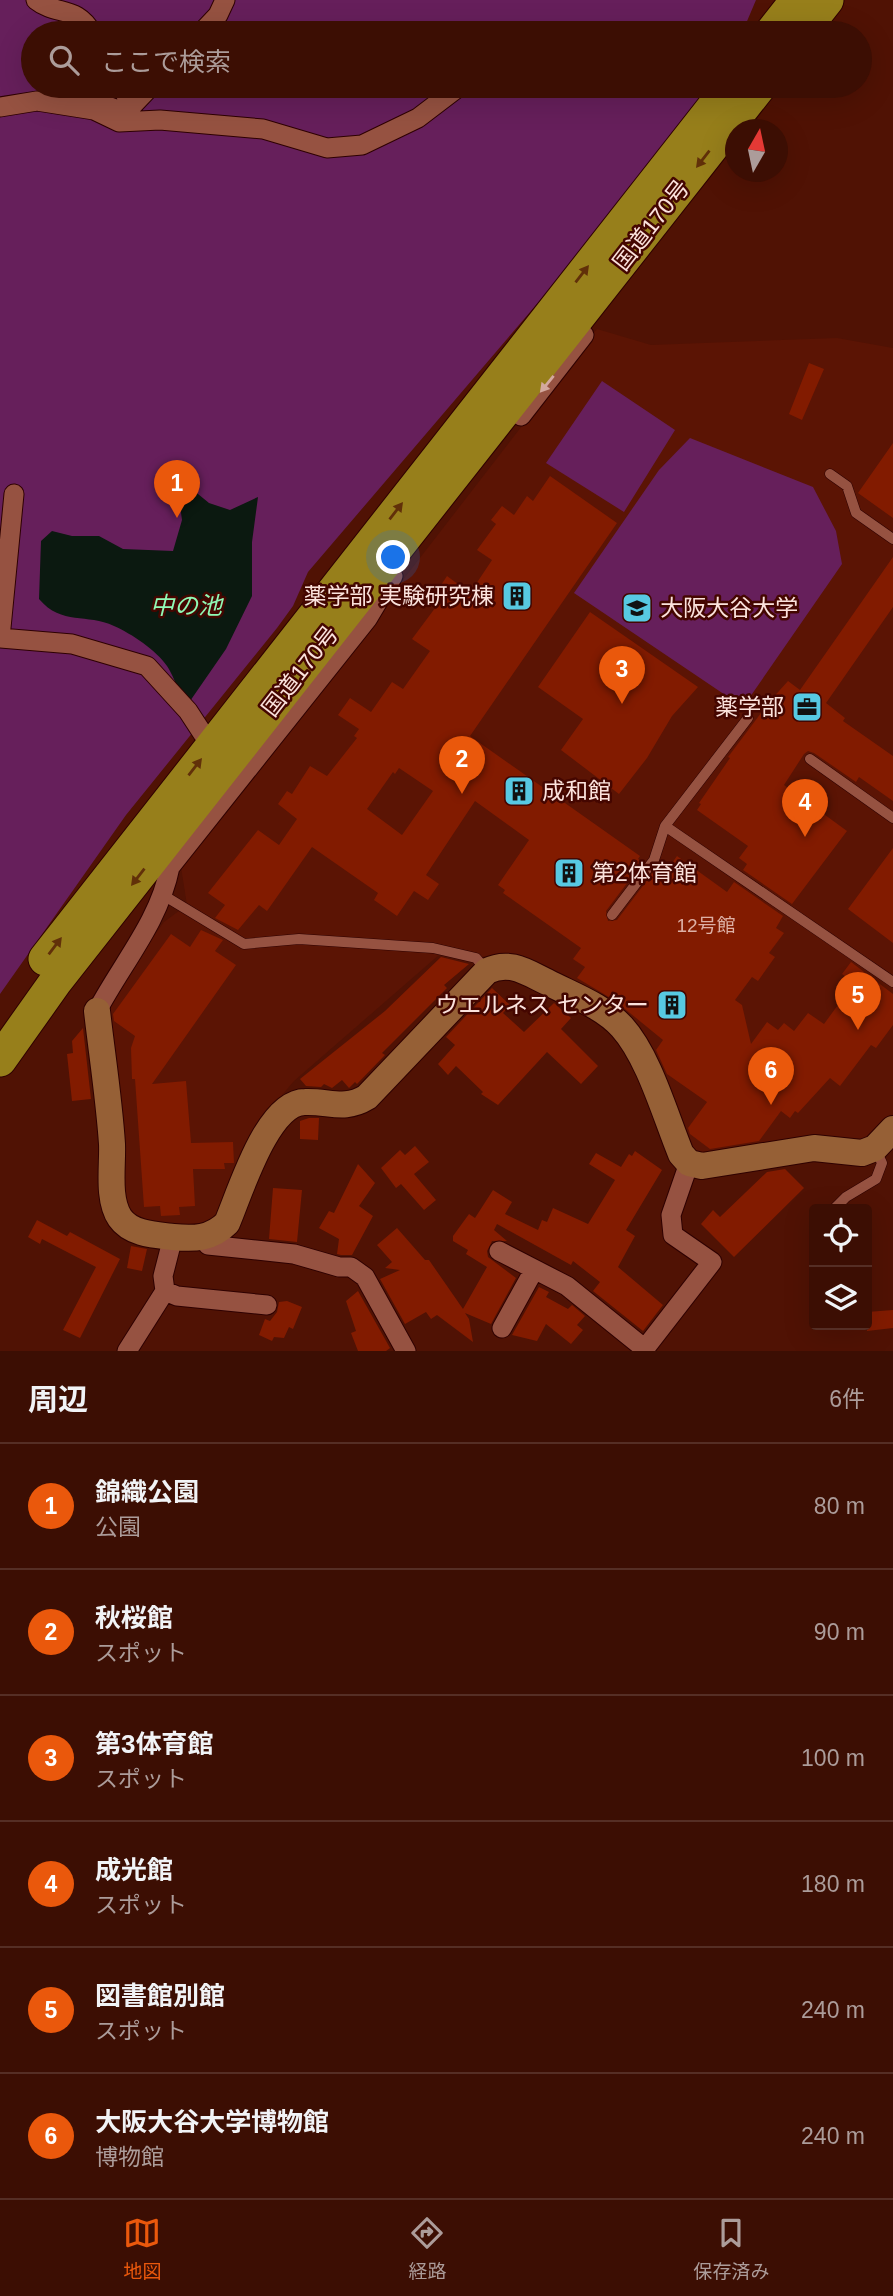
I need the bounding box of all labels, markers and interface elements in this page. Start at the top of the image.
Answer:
search box [21,21,872,98]
icon: search [45,41,83,79]
text: ここで検索 [101,47,231,77]
north arrow [725,119,788,182]
one-way arrow [695,149,710,167]
street label: 国道170号 [608,175,694,275]
one-way arrow [574,265,589,283]
one-way arrow [540,375,555,392]
pin: 1 [154,460,200,518]
one-way arrow [388,502,403,519]
your location [376,540,410,574]
building icon: 薬学部 実験研究棟 [500,579,534,613]
place label: 薬学部 実験研究棟 [304,583,494,609]
school or university icon: 大阪大谷大学 [620,591,654,625]
water label: 中の池 [150,592,224,619]
place label: 大阪大谷大学 [660,595,798,621]
street label: 国道170号 [257,621,343,721]
pin: 3 [599,646,645,704]
office icon: 薬学部 [790,690,824,724]
place label: 薬学部 [715,694,784,720]
pin: 2 [439,736,485,794]
one-way arrow [187,758,202,776]
building icon: 成和館 [502,774,536,808]
place label: 成和館 [542,778,611,804]
pin: 4 [782,779,828,837]
building icon: 第2体育館 [552,856,586,890]
place label: 第2体育館 [592,860,697,886]
one-way arrow [132,868,146,886]
house number: 12号館 [676,915,736,936]
one-way arrow [47,937,61,955]
pin: 5 [835,972,881,1030]
building icon: ウエルネス センター [655,988,689,1022]
place label: ウエルネス センター [436,992,649,1018]
pin: 6 [748,1047,794,1105]
map controls [809,1204,872,1330]
button: locate [809,1204,872,1267]
button: layers [809,1267,872,1330]
text: 周辺 [28,1383,88,1416]
text: 6件 [829,1386,865,1412]
text: 錦織公園 [95,1477,199,1507]
text: 1 [45,1493,57,1519]
text: 80 m [814,1493,865,1519]
text: 公園 [95,1514,141,1540]
text: 秋桜館 [95,1603,173,1633]
text: 2 [45,1619,57,1645]
text: 90 m [814,1619,865,1645]
text: スポット [95,1640,187,1666]
text: 第3体育館 [95,1729,213,1759]
text: 3 [45,1745,57,1771]
text: 100 m [801,1745,865,1771]
text: スポット [95,1766,187,1792]
text: 成光館 [95,1855,173,1885]
text: 4 [45,1871,57,1897]
text: 180 m [801,1871,865,1897]
text: スポット [95,1892,187,1918]
text: 図書館別館 [95,1981,225,2011]
text: 5 [45,1997,57,2023]
text: 240 m [801,1997,865,2023]
text: スポット [95,2018,187,2044]
text: 大阪大谷大学博物館 [95,2107,329,2137]
text: 6 [45,2123,57,2149]
text: 240 m [801,2123,865,2149]
text: 博物館 [95,2144,164,2170]
tab: 地図 [123,2214,162,2283]
tab: 経路 [408,2214,447,2283]
tab: 保存済み [693,2214,770,2283]

